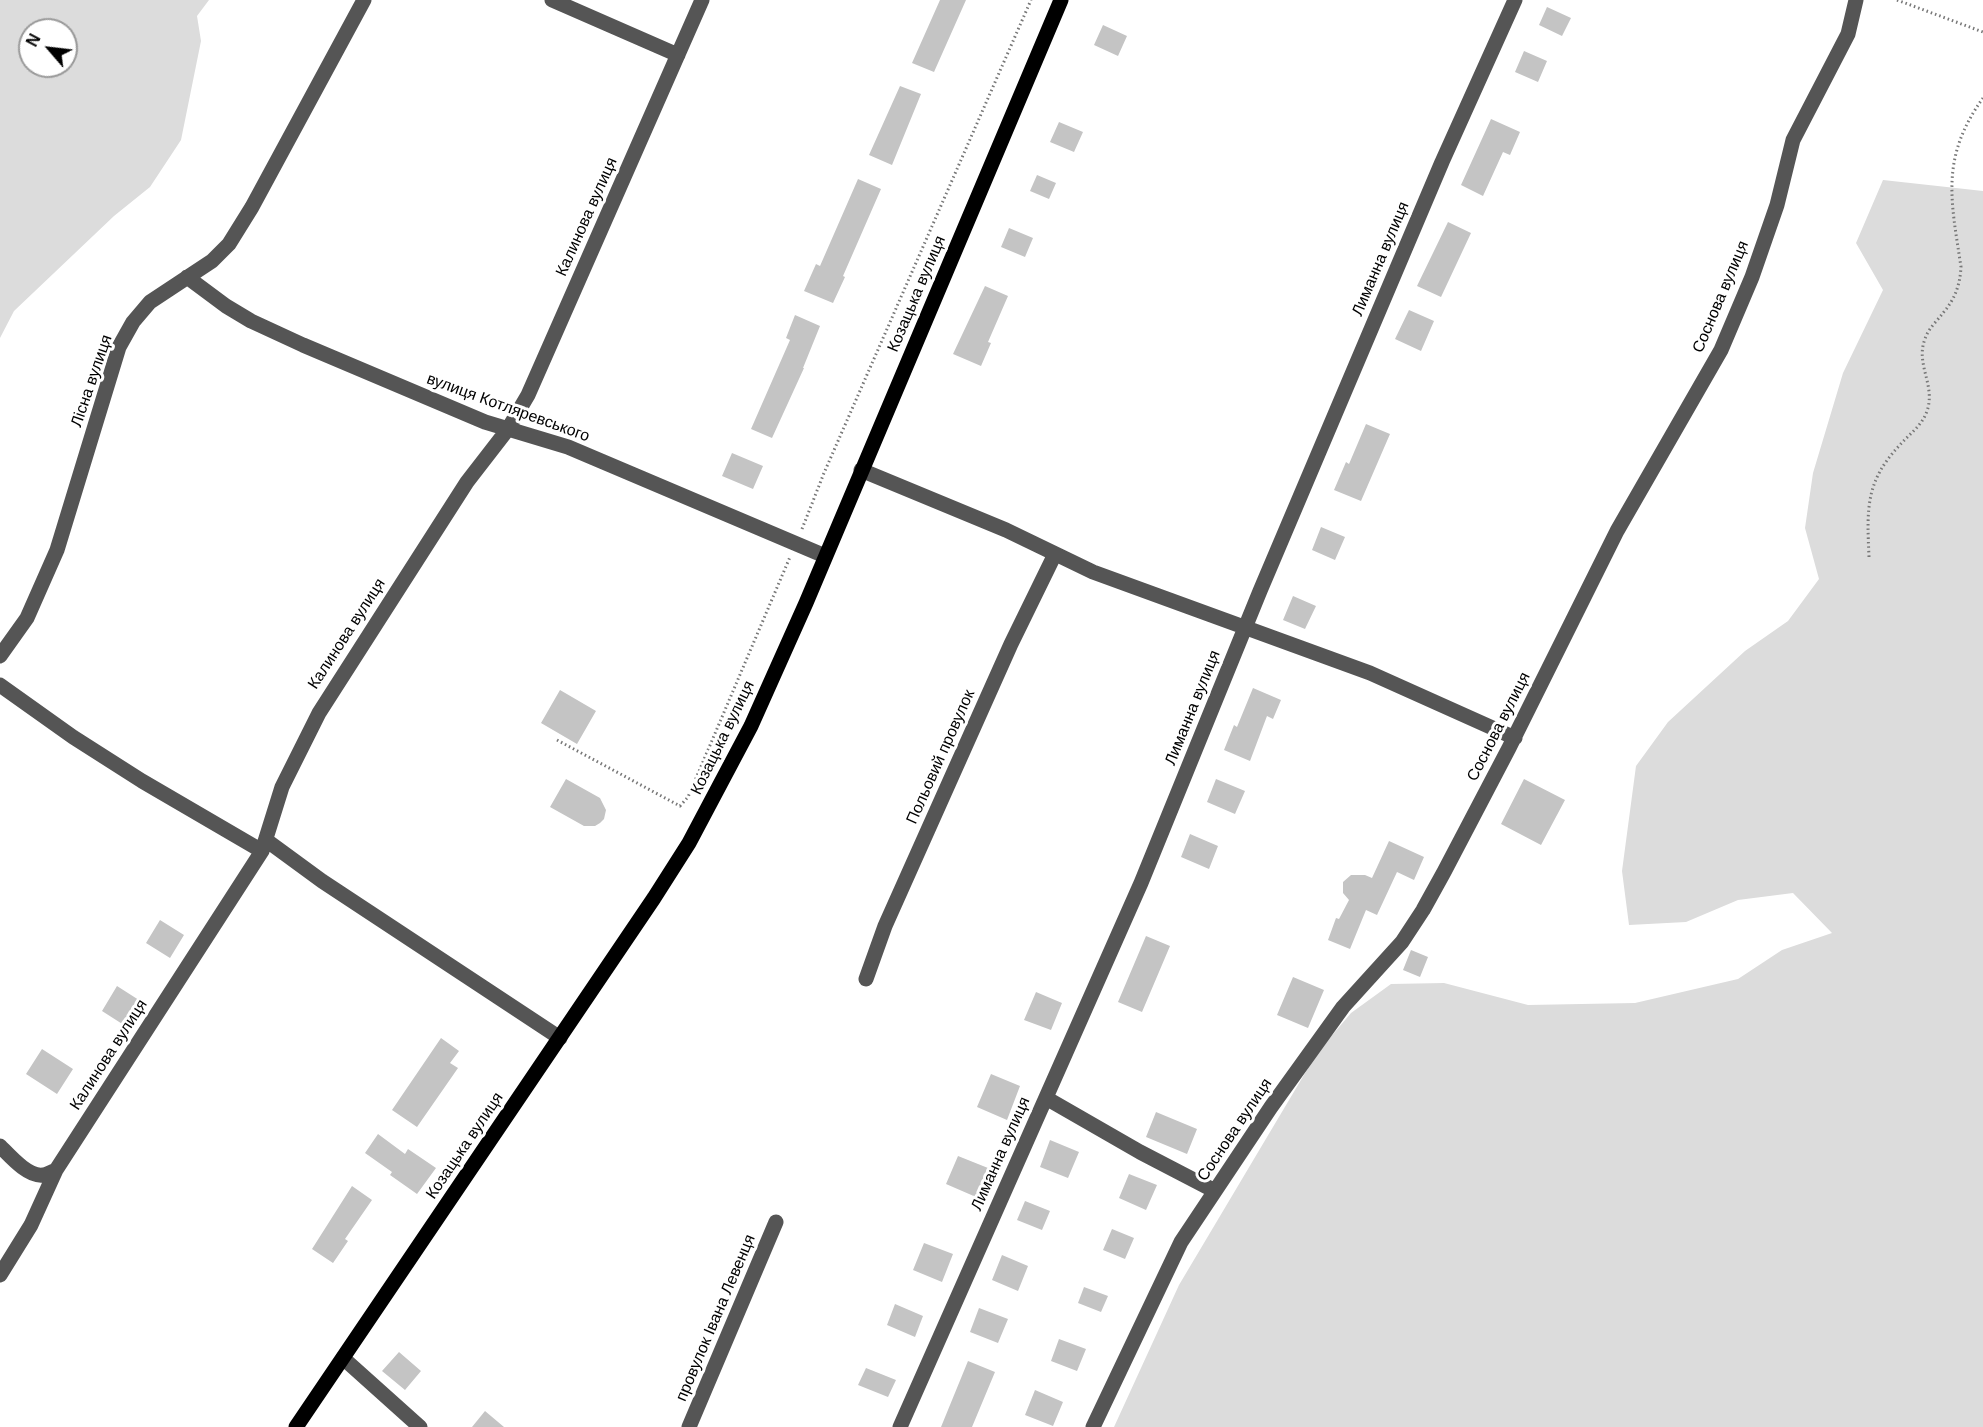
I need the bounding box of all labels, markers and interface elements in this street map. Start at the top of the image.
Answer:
north arrow [18,18,78,78]
text: N [23,31,44,49]
street label: Калинова вулиця [552,155,622,279]
street label: Лиманна вулиця [1348,199,1414,319]
street label: Козацька вулиця [884,233,950,355]
street label: Соснова вулиця [1689,238,1753,356]
street label: Лісна вулиця [67,332,117,430]
street label: вулиця Котляревського [424,370,592,446]
street label: Калинова вулиця [304,575,390,693]
street label: Лиманна вулиця [1161,648,1225,768]
street label: Соснова вулиця [1463,669,1535,785]
street label: Козацька вулиця [687,678,759,798]
street label: Польовий провулок [903,687,979,827]
street label: Калинова вулиця [66,996,152,1114]
street label: Соснова вулиця [1194,1075,1276,1185]
street label: Козацька вулиця [422,1089,508,1203]
street label: Лиманна вулиця [967,1094,1035,1214]
street label: провулок Івана Левенця [672,1232,760,1404]

